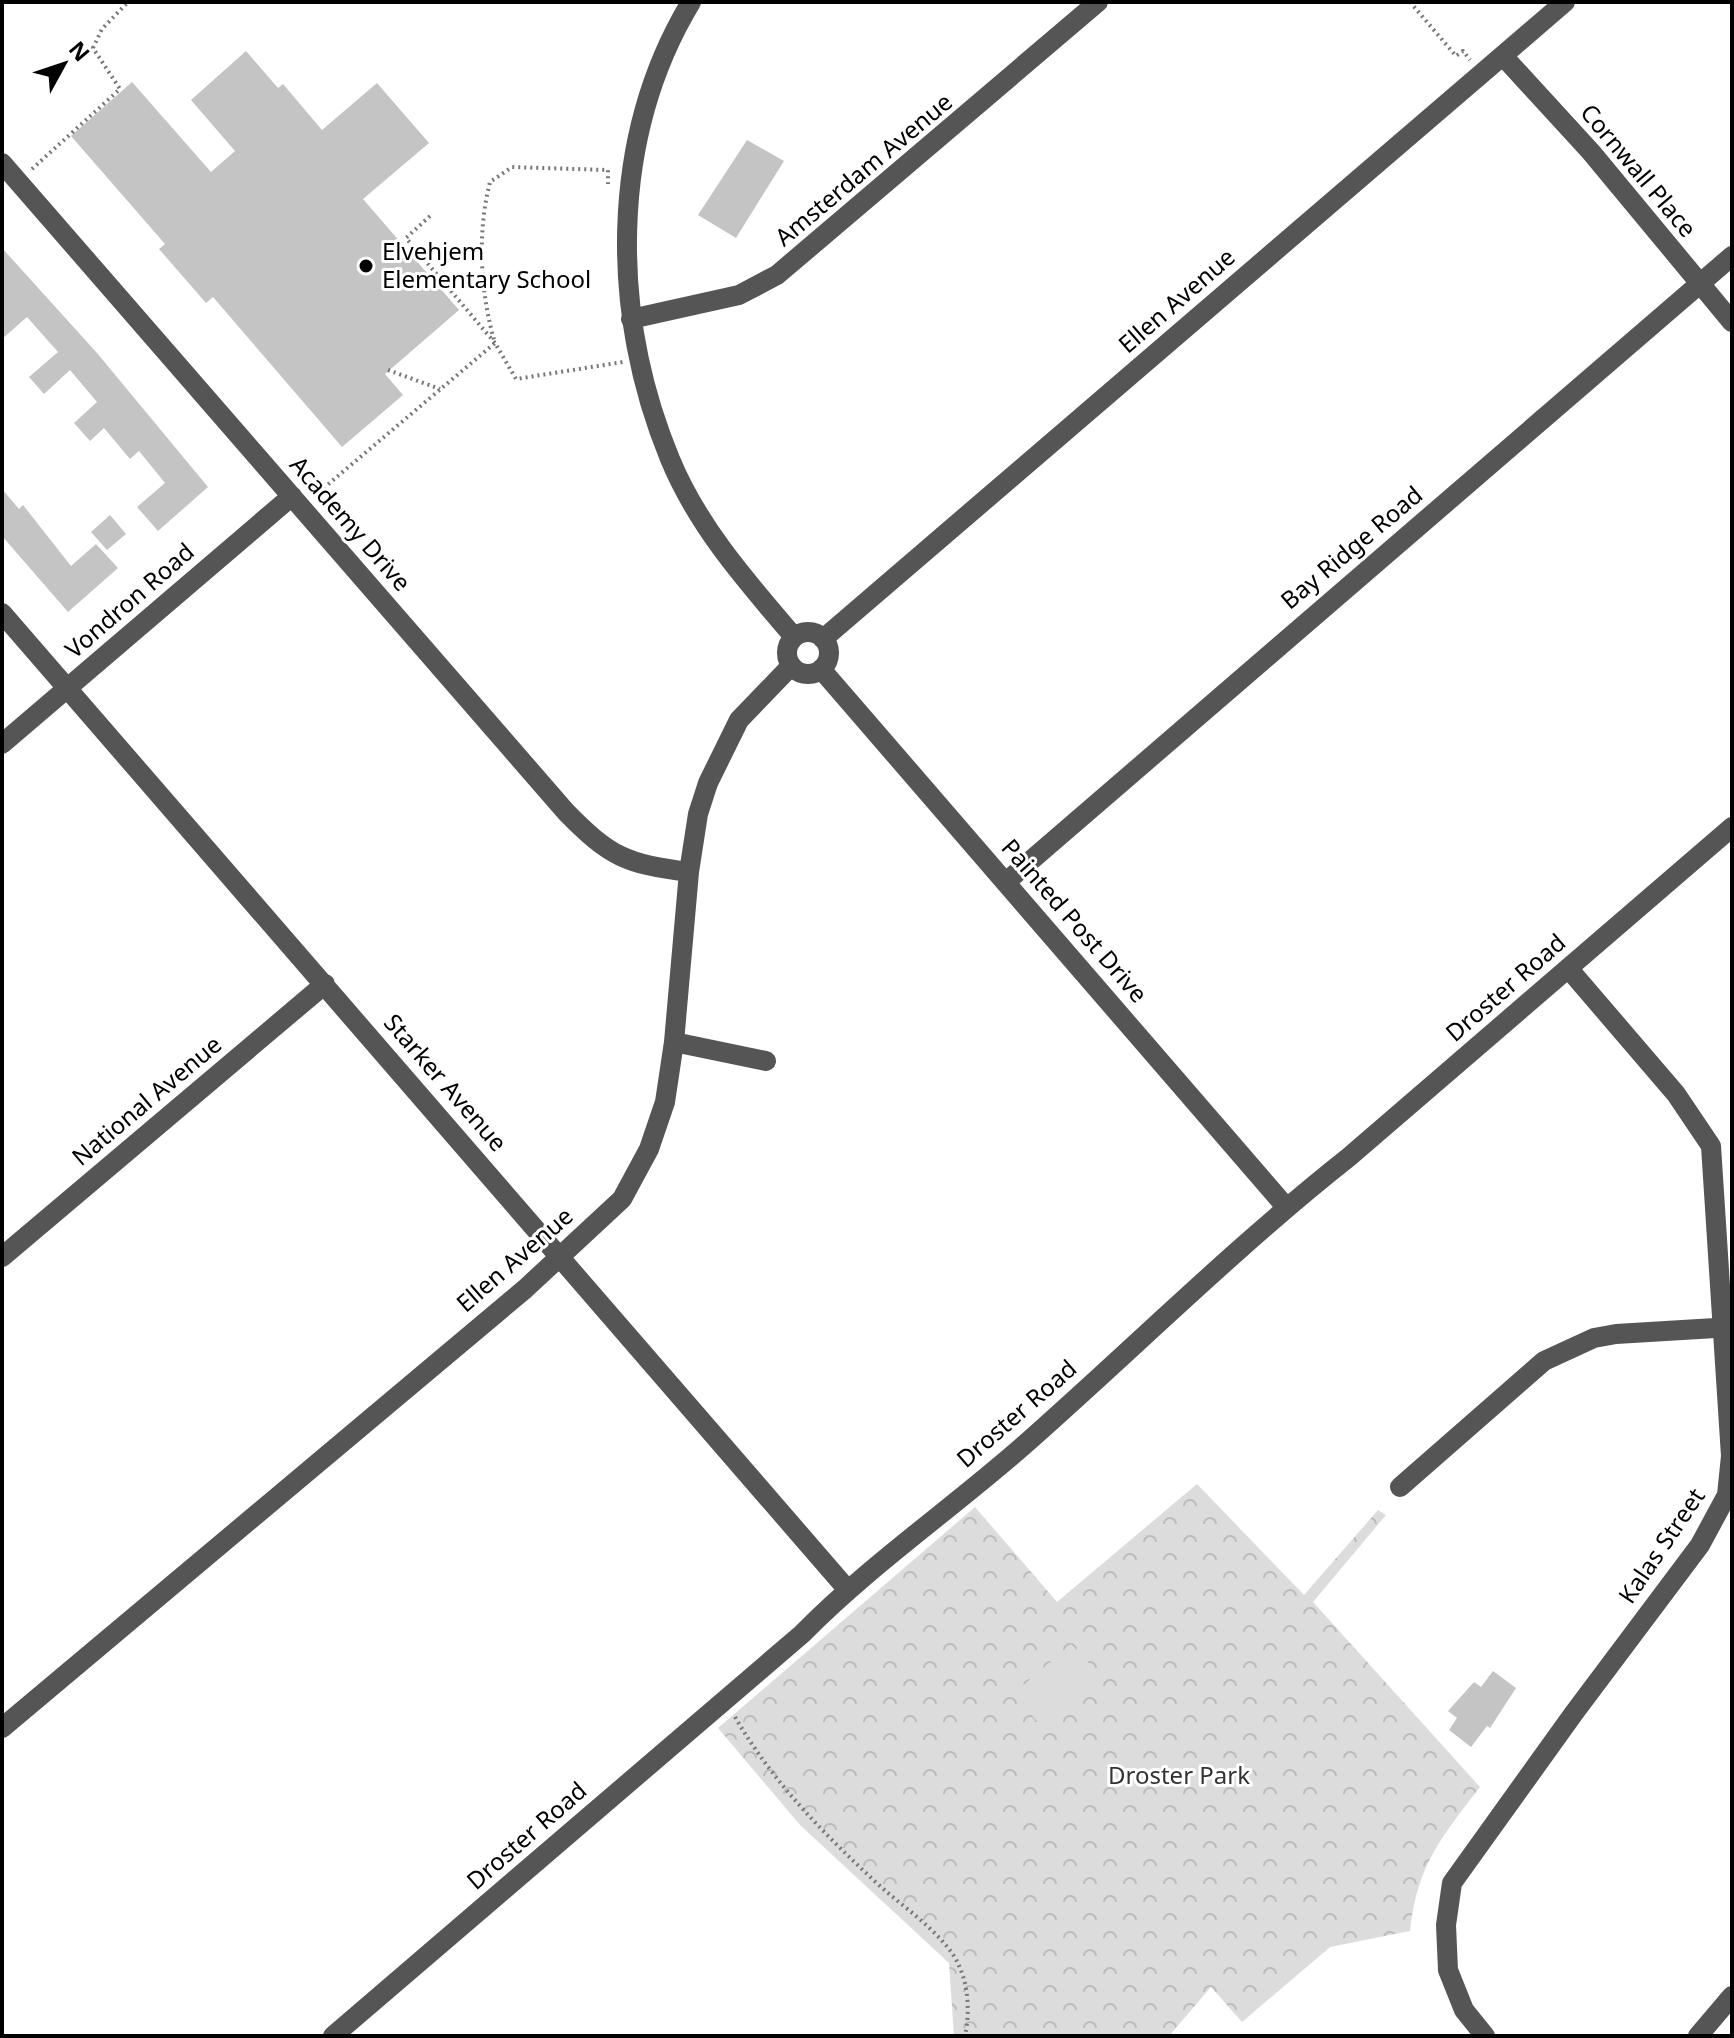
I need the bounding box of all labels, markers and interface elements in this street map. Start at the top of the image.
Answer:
north arrow [24,24,104,104]
text: N [63,34,97,67]
street label: Amsterdam Avenue [767,85,959,253]
street label: Cornwall Place [1574,96,1705,244]
place label: Elvehjem Elementary School [382,234,591,295]
street label: Ellen Avenue [1111,240,1241,360]
marker: Elvehjem Elementary School [357,257,375,275]
street label: Academy Drive [283,448,419,598]
street label: Bay Ridge Road [1273,478,1429,616]
street label: Vondron Road [58,535,200,665]
street label: Painted Post Drive [995,831,1155,1009]
street label: Droster Road [1438,926,1572,1048]
street label: Starker Avenue [377,1006,515,1158]
street label: National Avenue [64,1027,228,1172]
street label: Ellen Avenue [449,1199,579,1319]
street label: Droster Road [949,1352,1083,1474]
street label: Kalas Street [1610,1481,1712,1609]
park label: Droster Park [1108,1758,1250,1791]
street label: Droster Road [459,1774,593,1896]

